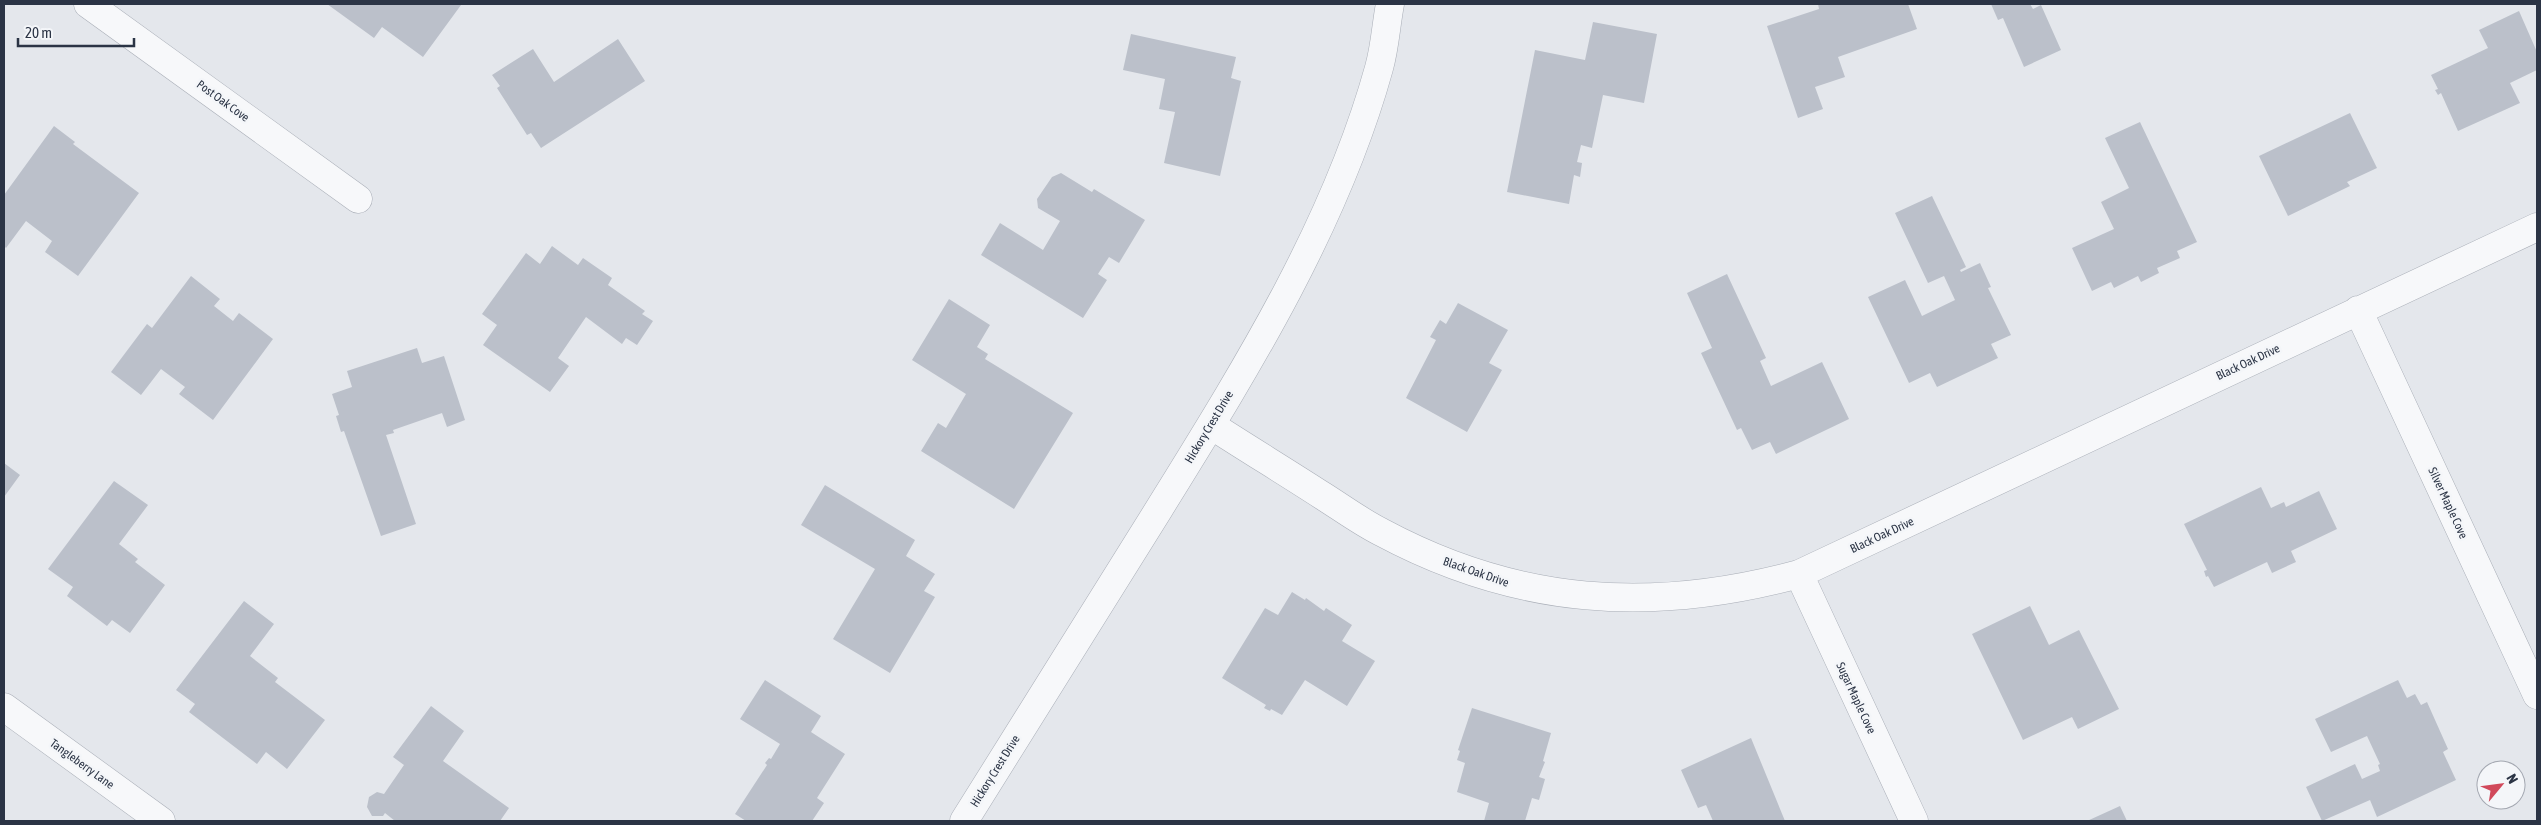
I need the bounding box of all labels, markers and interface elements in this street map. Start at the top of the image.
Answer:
scale bar [18,15,134,47]
text: 20 m [25,24,52,41]
street label: Post Oak Cove [194,77,252,125]
street label: Black Oak Drive [2214,341,2282,383]
street label: Hickory Crest Drive [1182,388,1236,466]
street label: Silver Maple Cove [2425,465,2471,541]
street label: Black Oak Drive [1848,514,1916,556]
street label: Black Oak Drive [1441,554,1511,590]
street label: Sugar Maple Cove [1833,660,1879,736]
street label: Hickory Crest Drive [967,733,1023,809]
street label: Tangleberry Lane [47,736,117,792]
north arrow [2476,760,2526,810]
text: N [2503,771,2521,786]

